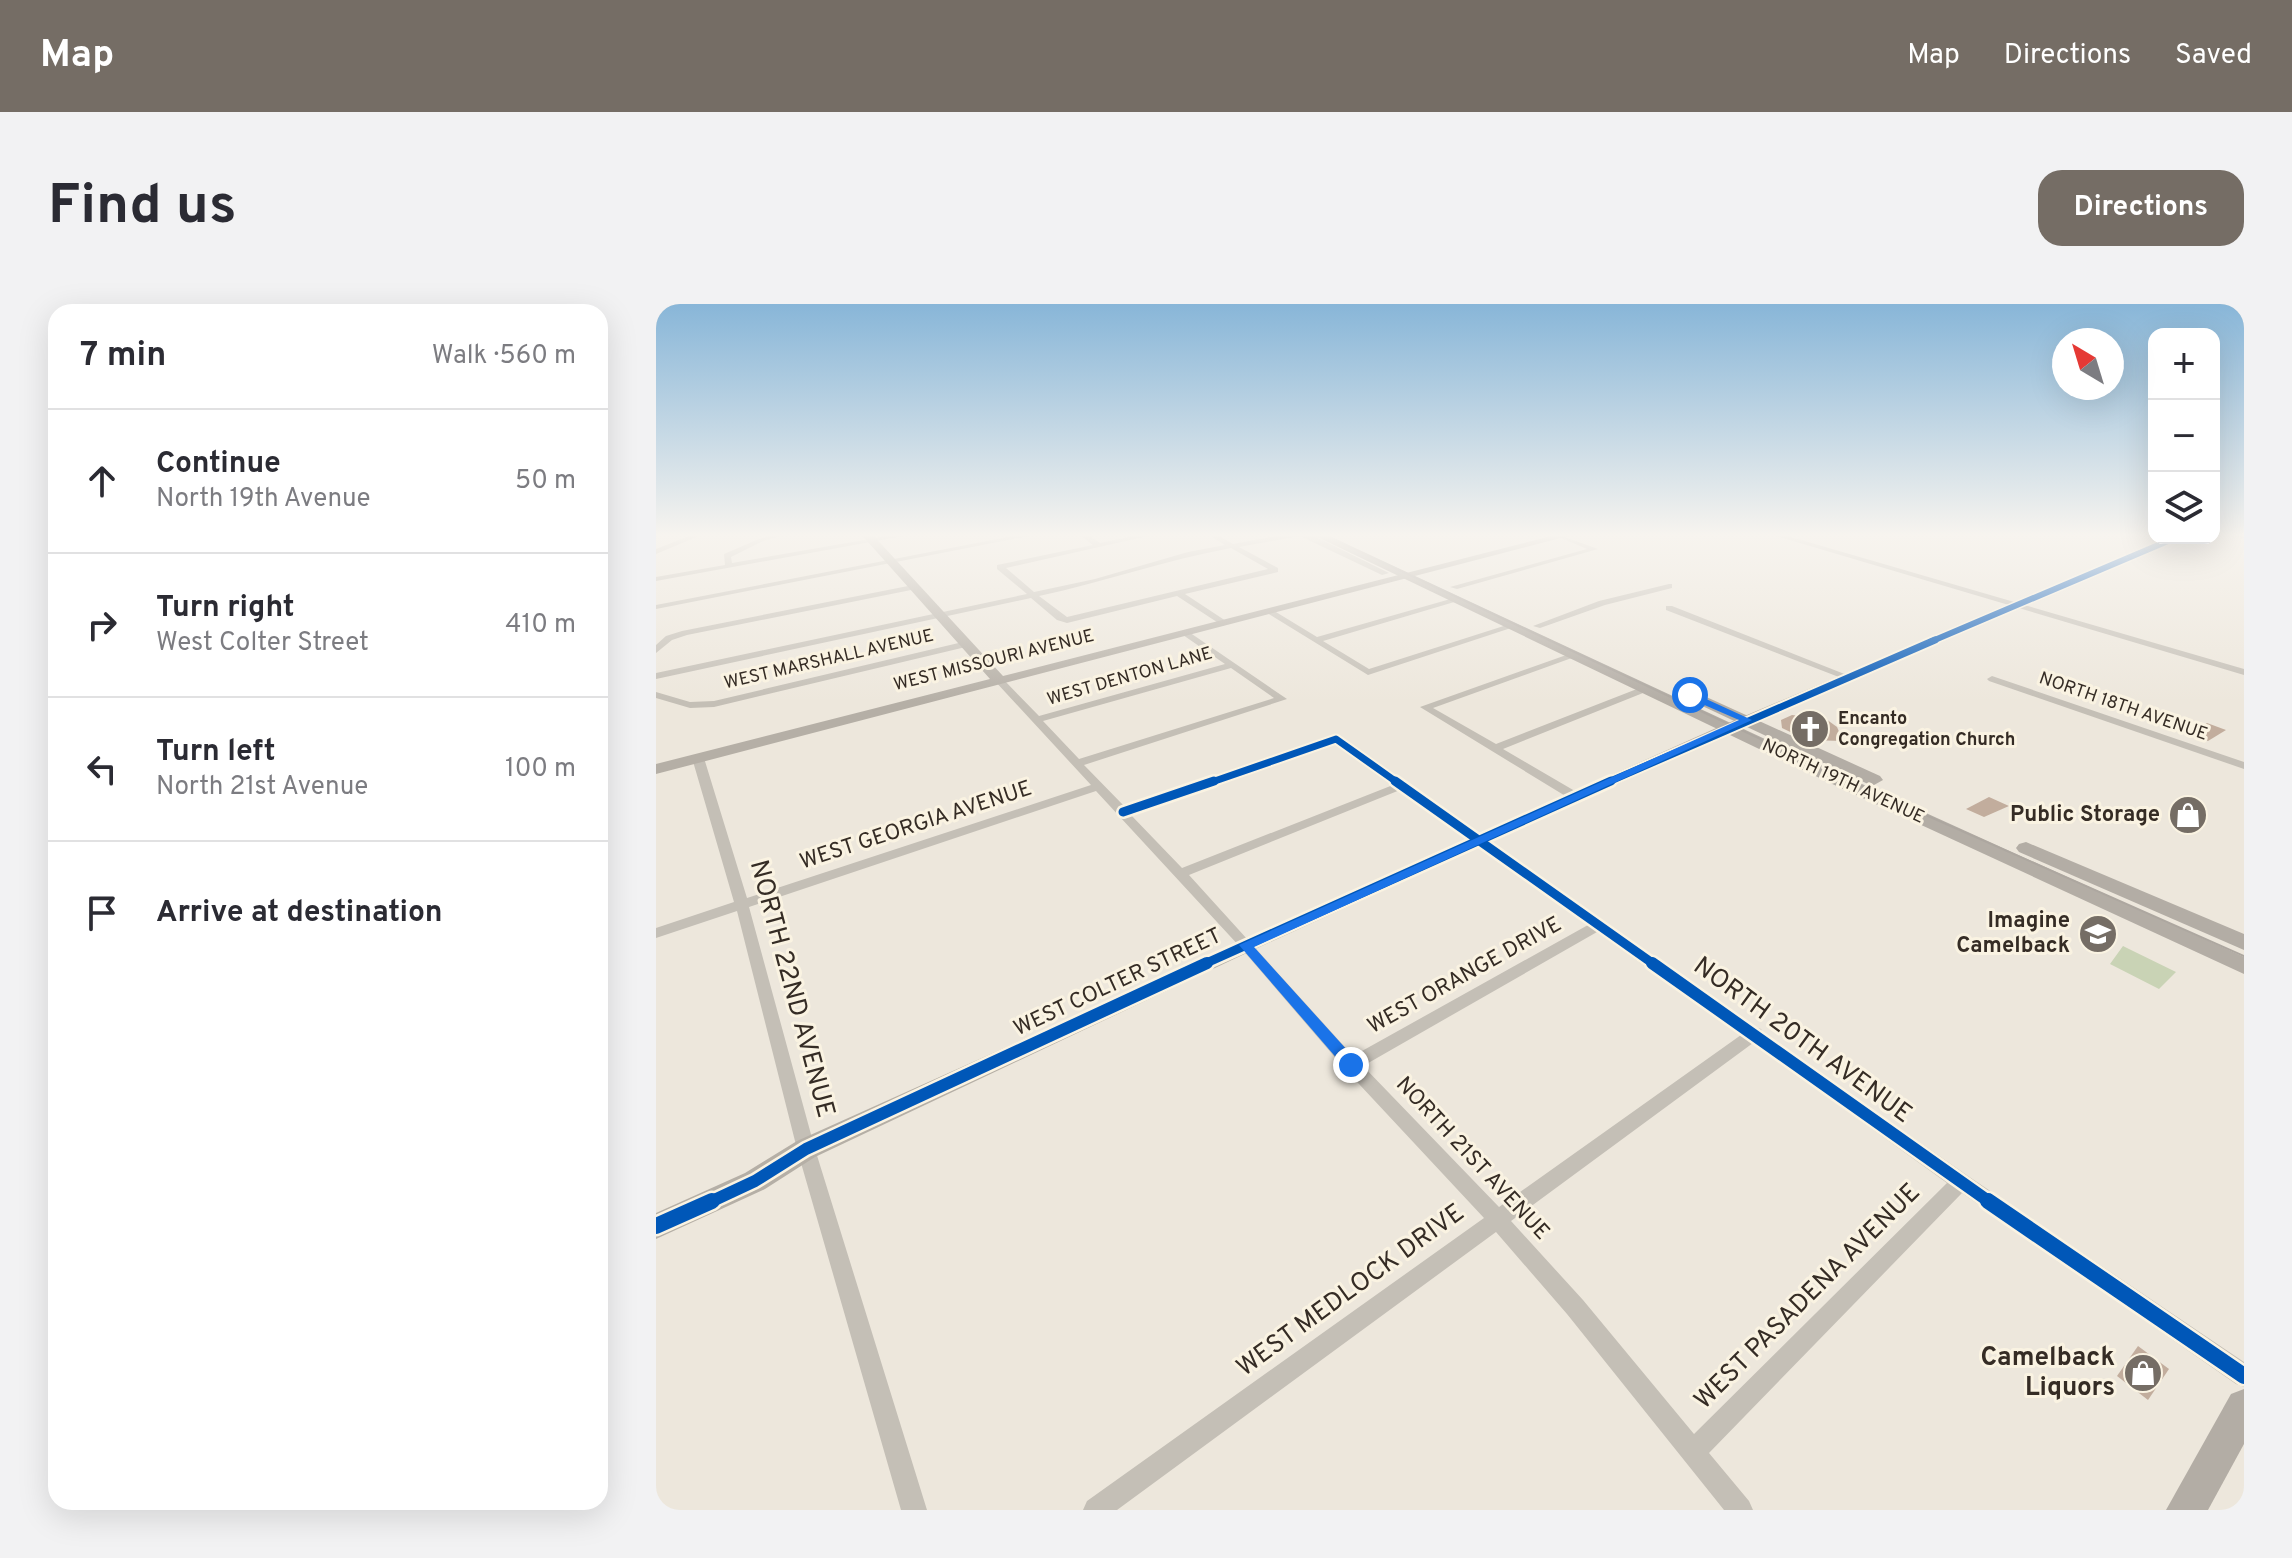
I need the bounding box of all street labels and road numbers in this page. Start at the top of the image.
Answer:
street label: WEST MARSHALL AVENUE [722,625,936,695]
street label: WEST MISSOURI AVENUE [891,625,1097,697]
street label: WEST DENTON LANE [1045,642,1215,712]
street label: NORTH 18TH AVENUE [2036,667,2210,747]
street label: NORTH 19TH AVENUE [1758,734,1928,830]
street label: WEST GEORGIA AVENUE [797,776,1035,876]
street label: NORTH 22ND AVENUE [741,857,841,1121]
street label: WEST ORANGE DRIVE [1363,911,1567,1041]
street label: WEST COLTER STREET [1010,923,1226,1043]
street label: NORTH 20TH AVENUE [1686,950,1918,1132]
street label: NORTH 21ST AVENUE [1389,1072,1555,1246]
street label: WEST PASADENA AVENUE [1688,1177,1928,1417]
street label: WEST MEDLOCK DRIVE [1231,1197,1471,1385]

